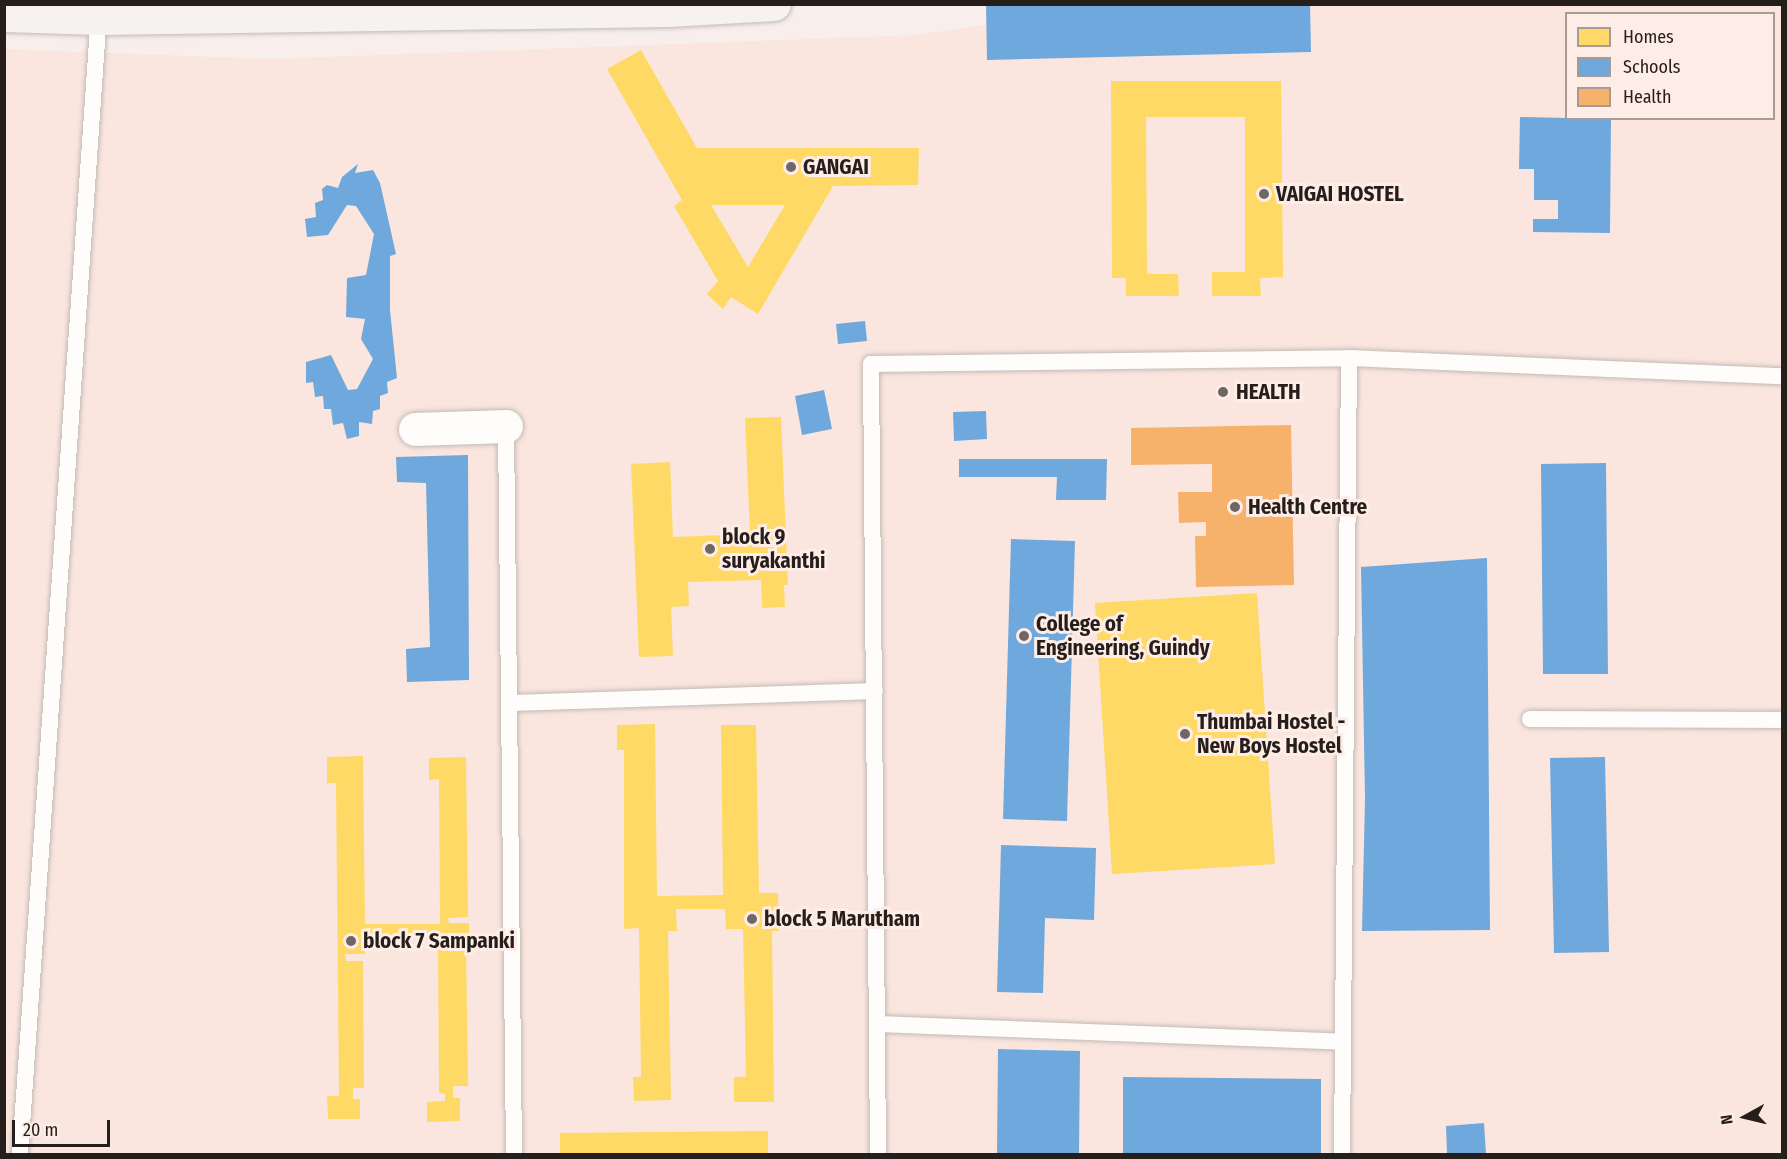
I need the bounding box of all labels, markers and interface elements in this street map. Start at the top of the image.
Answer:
legend [1565,12,1775,120]
text: Homes [1623,26,1674,48]
text: Schools [1623,56,1681,78]
text: Health [1623,86,1671,108]
place label: GANGAI [803,154,869,180]
marker: GANGAI [784,160,798,174]
place label: VAIGAI HOSTEL [1276,181,1404,207]
marker: VAIGAI HOSTEL [1257,187,1271,201]
place label: HEALTH [1236,379,1301,405]
marker: HEALTH [1214,383,1232,401]
place label: Health Centre [1248,494,1367,520]
marker: Health Centre [1226,498,1244,516]
place label: block 9 suryakanthi [722,524,825,574]
marker: block 9 suryakanthi [703,542,717,556]
place label: College of Engineering, Guindy [1036,611,1210,661]
marker: College of Engineering, Guindy [1017,629,1031,643]
place label: Thumbai Hostel - New Boys Hostel [1197,709,1345,759]
marker: Thumbai Hostel - New Boys Hostel [1178,727,1192,741]
place label: block 5 Marutham [764,906,920,932]
marker: block 5 Marutham [745,912,759,926]
place label: block 7 Sampanki [363,928,515,954]
marker: block 7 Sampanki [344,934,358,948]
north arrow [1715,1087,1775,1147]
scale bar [15,1108,112,1146]
text: N [1717,1114,1737,1126]
text: 20 m [23,1119,58,1141]

